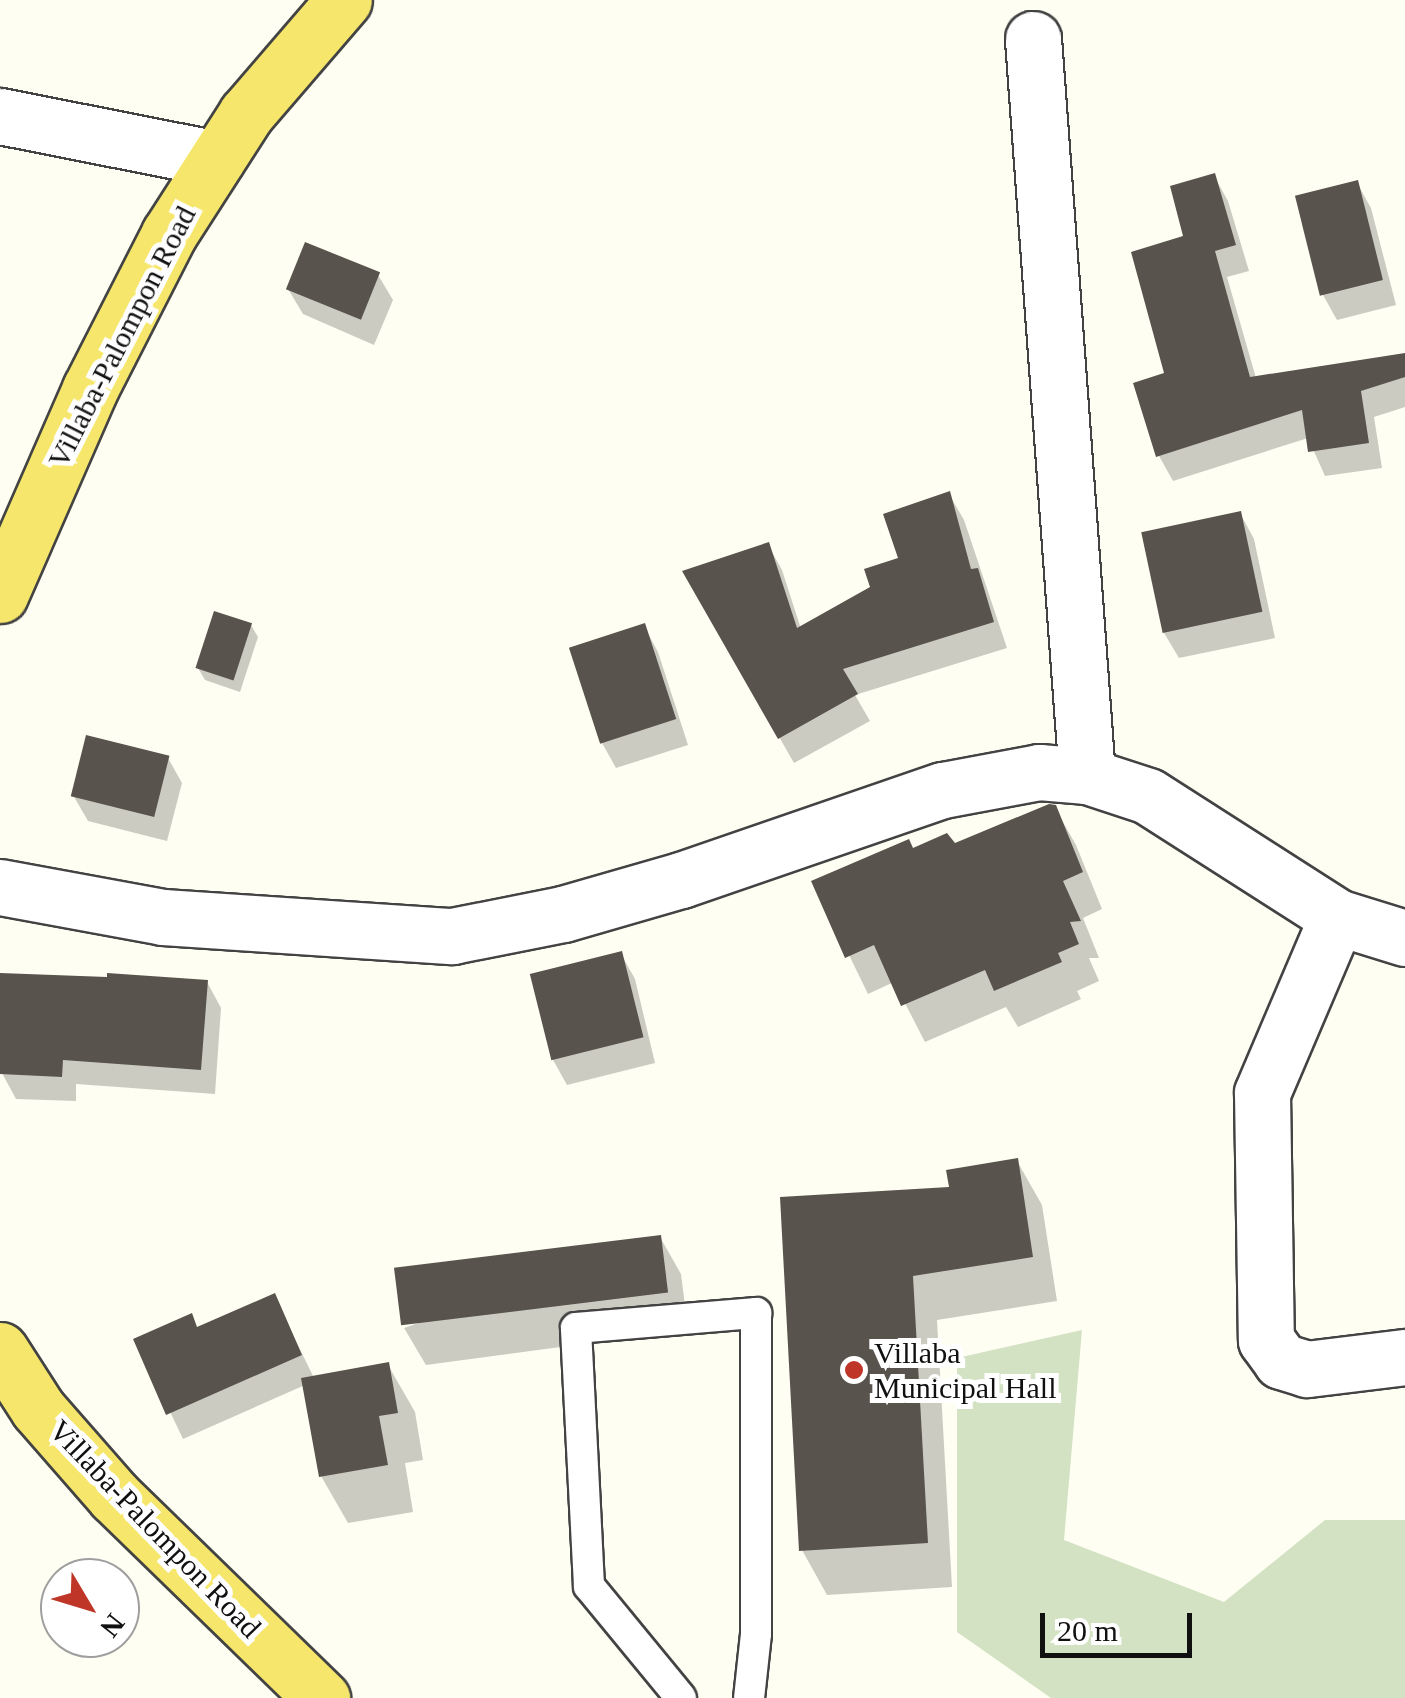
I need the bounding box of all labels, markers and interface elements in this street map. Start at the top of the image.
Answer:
street label: Villaba-Palompon Road [40,200,204,474]
place label: Villaba Municipal Hall [874,1335,1056,1406]
marker: Villaba Municipal Hall [843,1359,865,1381]
street label: Villaba-Palompon Road [42,1413,268,1645]
north arrow [40,1558,140,1658]
scale bar [1045,1593,1198,1655]
text: N [94,1608,131,1643]
text: 20 m [1057,1614,1118,1647]

